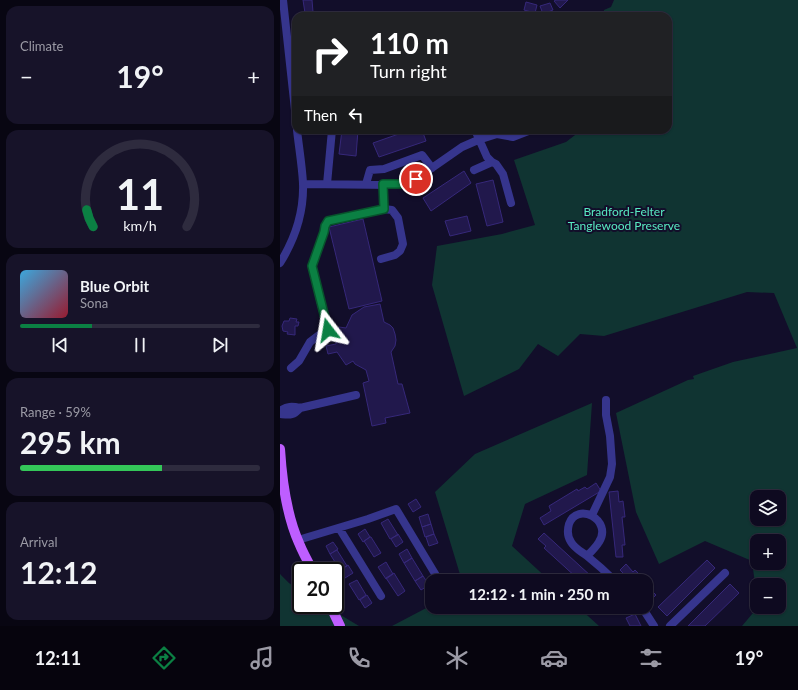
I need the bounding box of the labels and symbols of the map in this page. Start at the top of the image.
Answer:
pin [399,162,433,196]
park label: Bradford-Felter Tanglewood Preserve [568,204,680,233]
position arrow [307,309,349,351]
speed limit sign: 20 [292,562,344,614]

